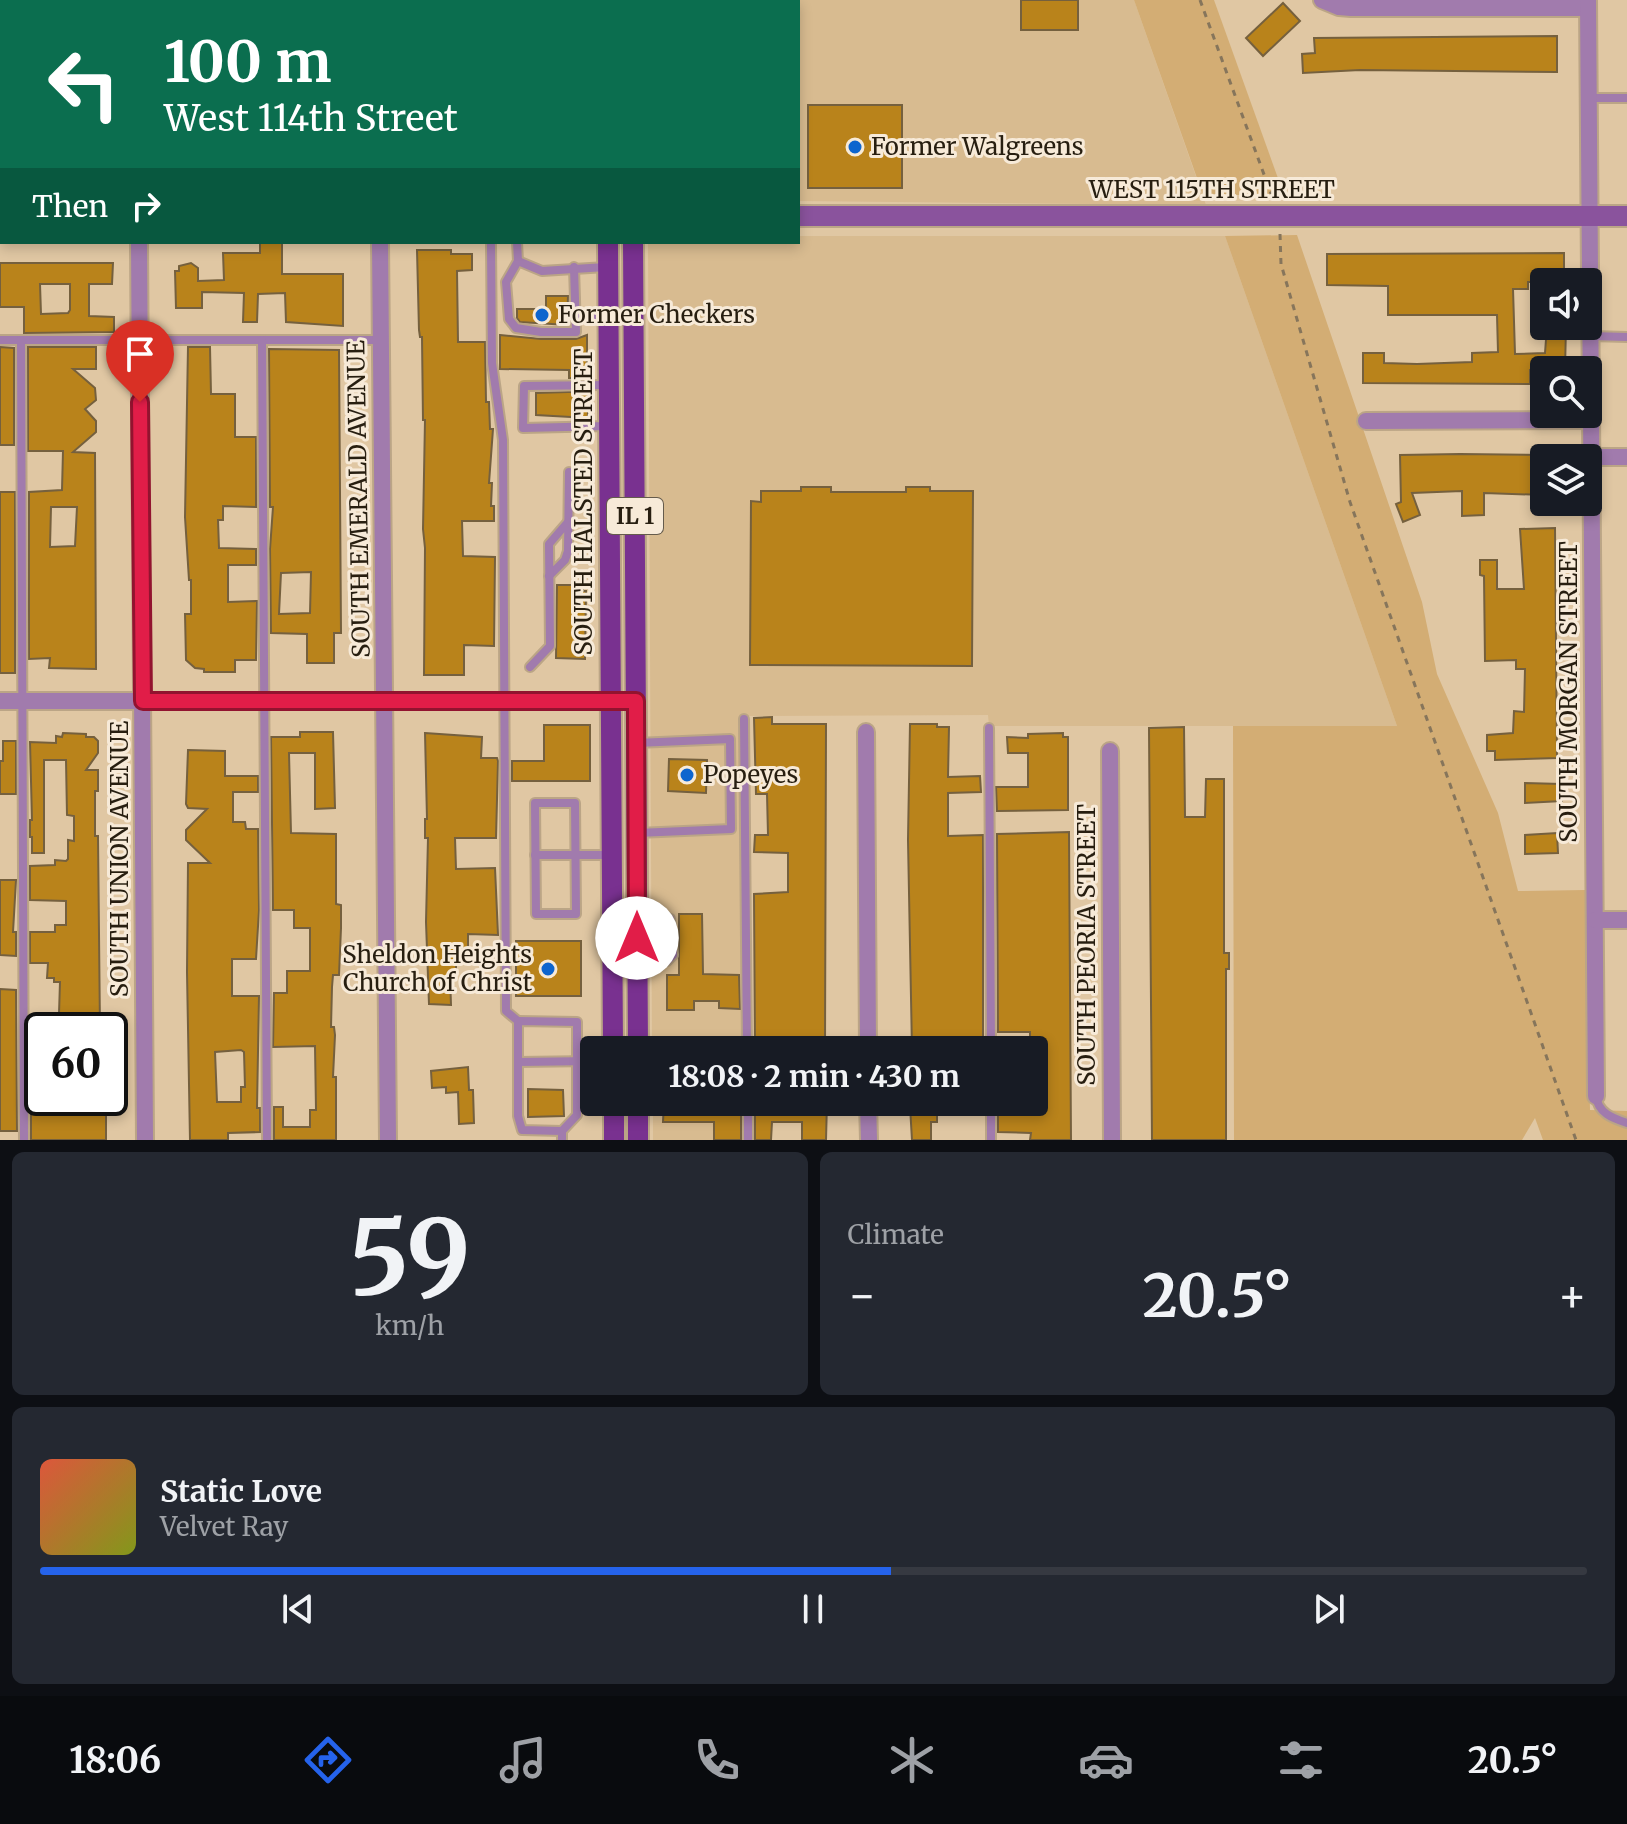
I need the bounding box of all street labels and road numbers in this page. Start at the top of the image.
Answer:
street label: WEST 115TH STREET [1088,174,1335,205]
street label: SOUTH EMERALD AVENUE [340,339,377,658]
street label: SOUTH HALSTED STREET [568,348,599,656]
road number: IL 1 [607,498,663,534]
street label: SOUTH MORGAN STREET [1553,541,1584,843]
street label: SOUTH UNION AVENUE [104,720,135,997]
street label: SOUTH PEORIA STREET [1071,804,1102,1086]

